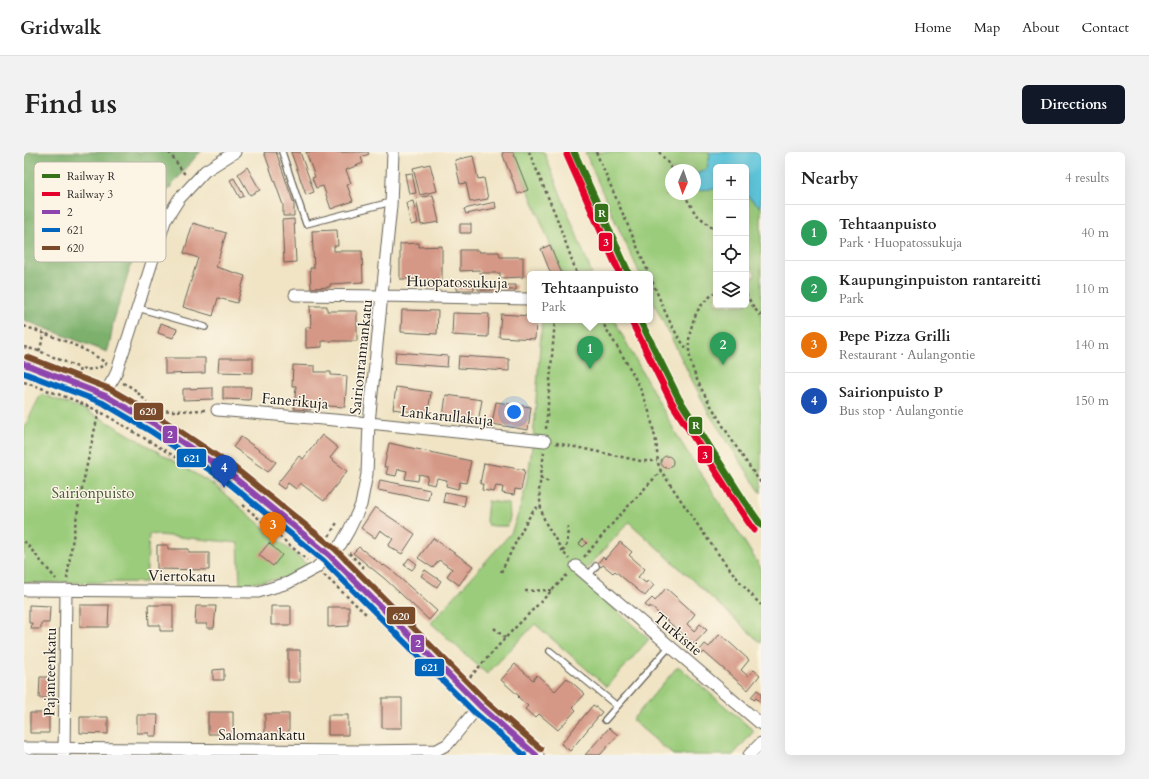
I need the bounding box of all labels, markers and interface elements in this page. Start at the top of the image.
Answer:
text: Gridwalk [20,15,101,41]
text: Home [914,18,952,37]
text: Map [974,18,1000,37]
text: About [1022,18,1059,37]
text: Contact [1081,18,1129,37]
text: Find us [24,85,117,123]
button: Directions [1022,85,1125,124]
legend [34,162,166,262]
north arrow [665,164,701,200]
map controls [713,164,749,308]
button: + [713,164,749,200]
text: Nearby [801,167,858,190]
text: Railway R [67,169,116,184]
text: 4 results [1065,169,1109,187]
text: Railway 3 [67,187,114,202]
button: − [713,200,749,236]
line badge: R [594,203,609,223]
text: 2 [67,205,73,220]
text: R [598,206,607,221]
text: Tehtaanpuisto [839,214,936,234]
text: 621 [67,223,84,238]
text: 1 [811,224,817,242]
text: 40 m [1081,224,1109,242]
line badge: 3 [598,232,613,252]
text: Park · Huopatossukuja [839,234,962,252]
text: 3 [603,235,609,250]
button: locate [713,236,749,272]
text: 620 [67,241,84,256]
text: Kaupunginpuiston rantareitti [839,270,1041,290]
street label: Huopatossukuja [406,271,508,293]
popup [527,271,653,323]
button: layers [713,272,749,308]
text: Tehtaanpuisto [541,278,639,298]
text: 2 [811,280,817,298]
text: 110 m [1075,280,1109,298]
text: Park [839,290,864,308]
street label: Sairionrannankatu [345,298,377,416]
text: Park [541,298,566,316]
text: Pepe Pizza Grilli [839,326,951,346]
pin: 2 [710,332,736,365]
pin: 1 [577,336,603,369]
text: 3 [811,336,817,354]
text: 140 m [1075,336,1109,354]
text: Restaurant · Aulangontie [839,346,975,364]
text: Sairionpuisto P [839,382,943,402]
street label: Fanerikuja [261,388,330,414]
text: 4 [811,392,817,410]
text: 150 m [1075,392,1109,410]
street label: Lankarullakuja [400,401,495,431]
line badge: 620 [133,402,164,421]
your location [504,402,524,422]
text: Bus stop · Aulangontie [839,402,964,420]
text: 620 [140,404,157,419]
line badge: R [688,416,703,435]
text: R [692,418,701,433]
line badge: 2 [162,425,178,444]
text: 2 [167,427,173,442]
line badge: 3 [697,445,713,464]
line badge: 621 [176,448,207,468]
text: 3 [702,448,708,463]
text: 621 [184,451,200,466]
pin: 4 [211,455,237,488]
park label: Sairionpuisto [52,483,134,503]
pin: 3 [260,512,286,545]
street label: Viertokatu [148,565,216,587]
line badge: 620 [386,606,416,625]
street label: Turkistie [649,608,707,660]
text: 620 [393,609,410,624]
street label: Pajanteenkatu [39,627,61,717]
line badge: 2 [410,634,425,653]
text: 2 [415,636,421,651]
line badge: 621 [414,658,445,677]
text: 621 [422,660,438,675]
street label: Salomaankatu [218,725,306,745]

